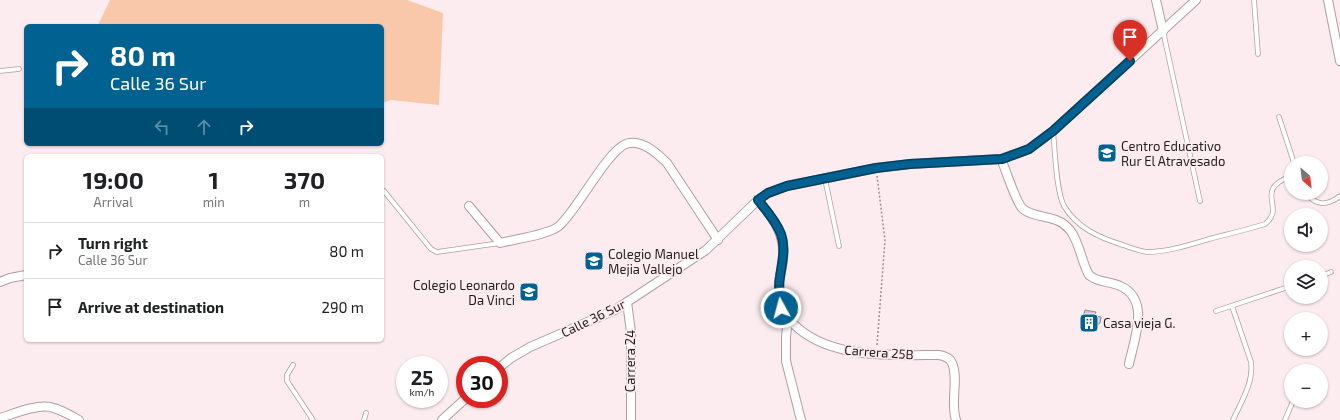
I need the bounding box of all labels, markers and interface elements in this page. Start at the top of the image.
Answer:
pin [1113,20,1147,61]
icon: arrive [1119,26,1141,48]
text: 80 m [110,38,176,72]
icon: right [44,40,96,92]
text: Calle 36 Sur [110,72,206,94]
icon: left [151,116,173,138]
icon: ahead [193,116,215,138]
icon: right [235,116,257,138]
place label: Centro Educativo Rur El Atravesado [1121,138,1225,169]
school or university icon: Centro Educativo Rur El Atravesado [1096,142,1118,164]
north arrow [1284,156,1328,200]
map controls [1284,156,1328,408]
text: 19:00 [83,165,144,194]
text: 1 [209,165,219,194]
text: 370 [284,165,325,194]
text: Arrival [94,194,133,210]
text: min [203,194,225,210]
text: m [299,194,310,210]
button: sound [1284,208,1328,252]
text: Turn right [78,234,148,252]
icon: right [44,240,66,262]
text: 80 m [329,242,364,260]
place label: Colegio Manuel Mejia Vallejo [608,246,699,277]
school or university icon: Colegio Manuel Mejia Vallejo [583,250,605,272]
text: Calle 36 Sur [78,252,148,268]
button: layers [1284,260,1328,304]
place label: Colegio Leonardo Da Vinci [413,277,515,308]
school or university icon: Colegio Leonardo Da Vinci [518,281,540,303]
position arrow [760,287,802,329]
icon: arrive [44,296,66,318]
street label: Calle 36 Sur [558,296,628,340]
text: Arrive at destination [78,298,224,316]
text: 290 m [321,298,364,316]
building icon: Casa vieja G. [1078,312,1100,334]
button: + [1284,312,1328,356]
place label: Casa vieja G. [1103,315,1175,331]
street label: Carrera 24 [622,330,638,392]
street label: Carrera 25B [844,342,914,362]
speed limit sign: 30 [456,356,508,408]
button: − [1284,364,1328,408]
text: 25 [411,365,433,389]
text: km/h [410,386,434,398]

